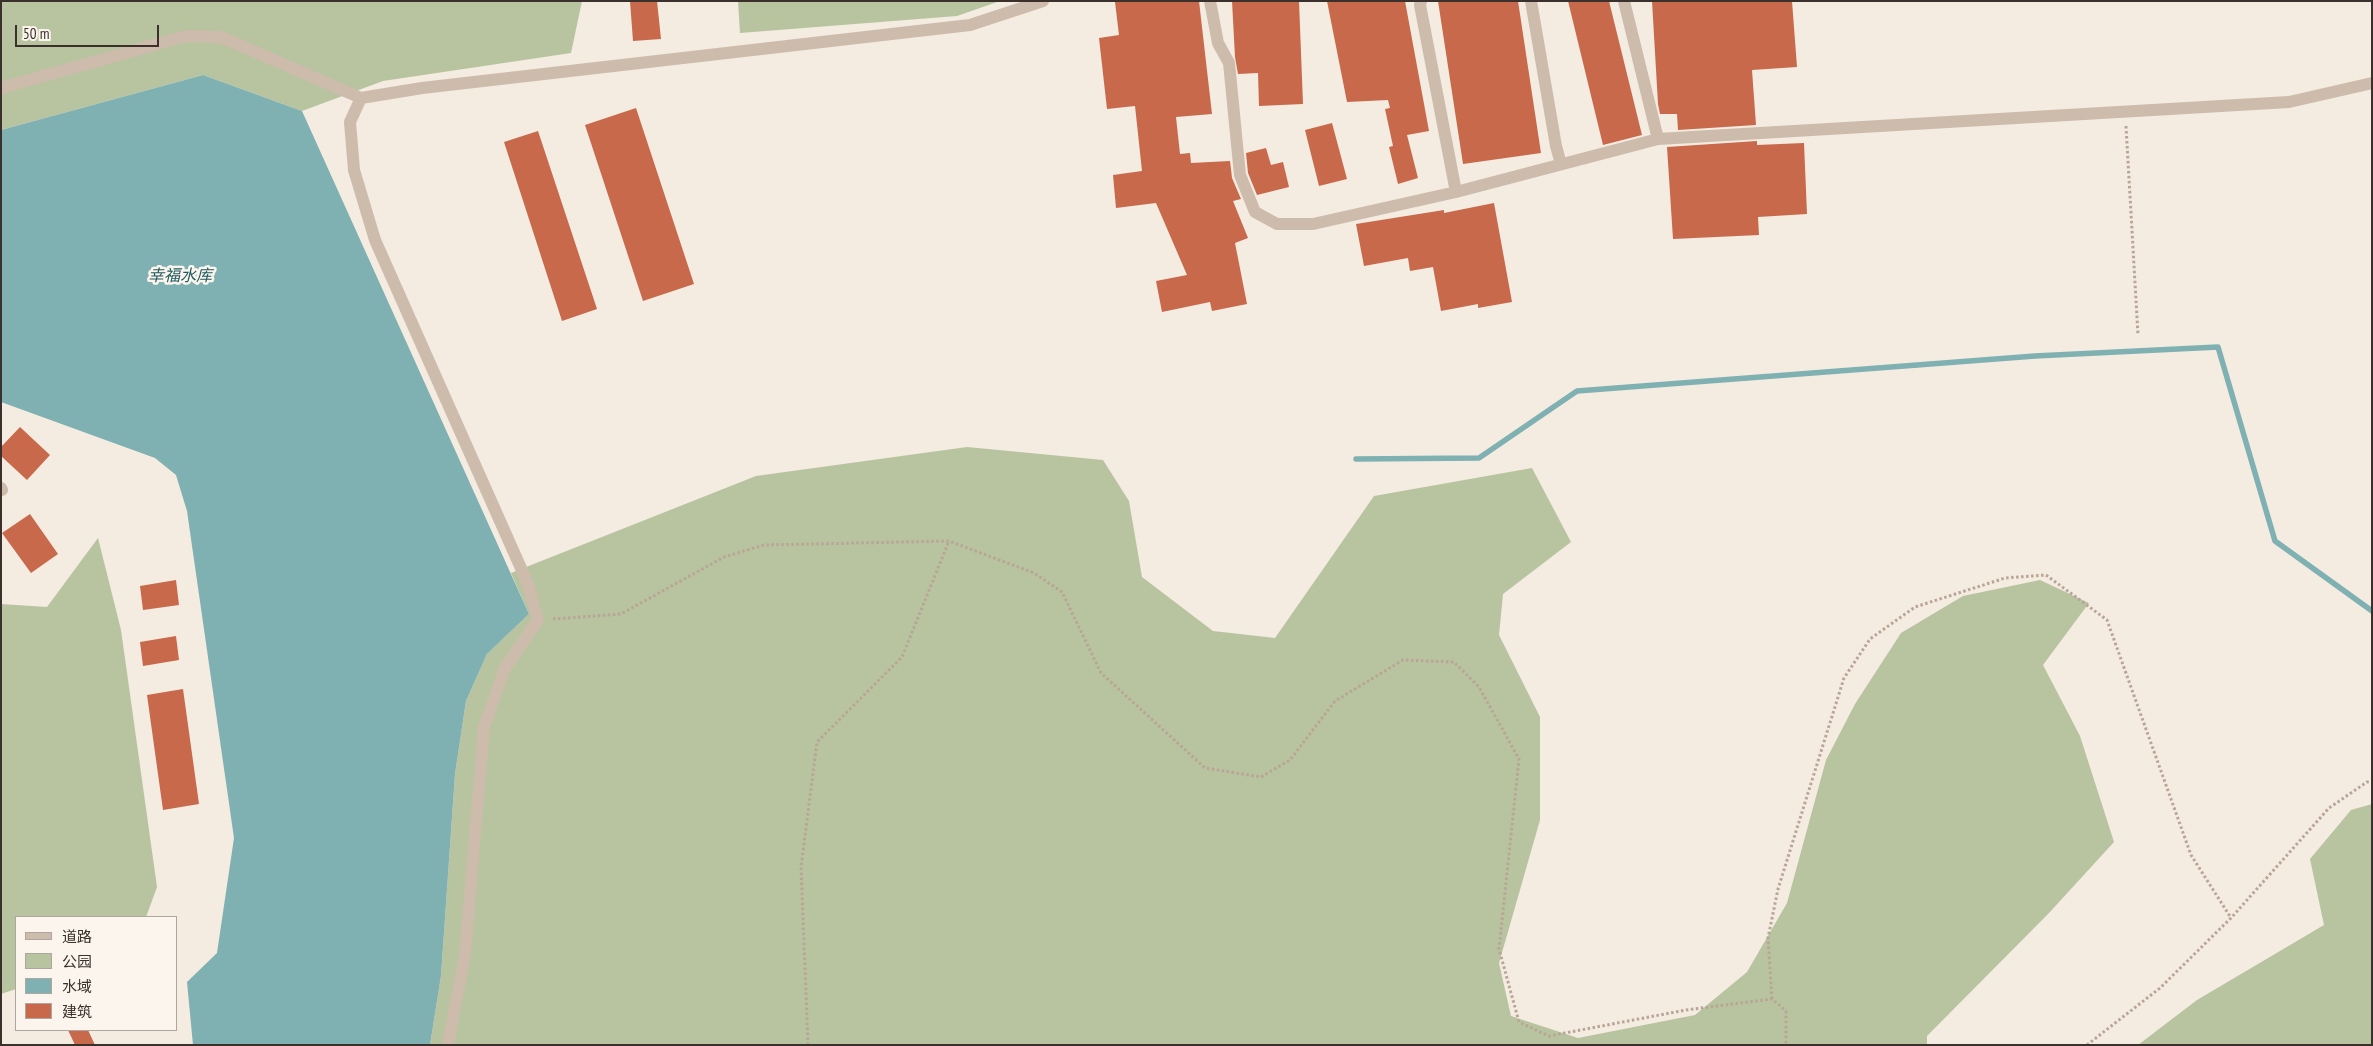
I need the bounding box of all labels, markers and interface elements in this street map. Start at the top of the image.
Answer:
scale bar [18,15,161,47]
text: 50 m [23,24,49,43]
water label: 幸福水库 [148,266,212,286]
legend [15,916,178,1031]
text: 道路 [62,927,92,946]
text: 公园 [62,952,92,971]
text: 水域 [62,977,92,996]
text: 建筑 [62,1002,92,1021]

